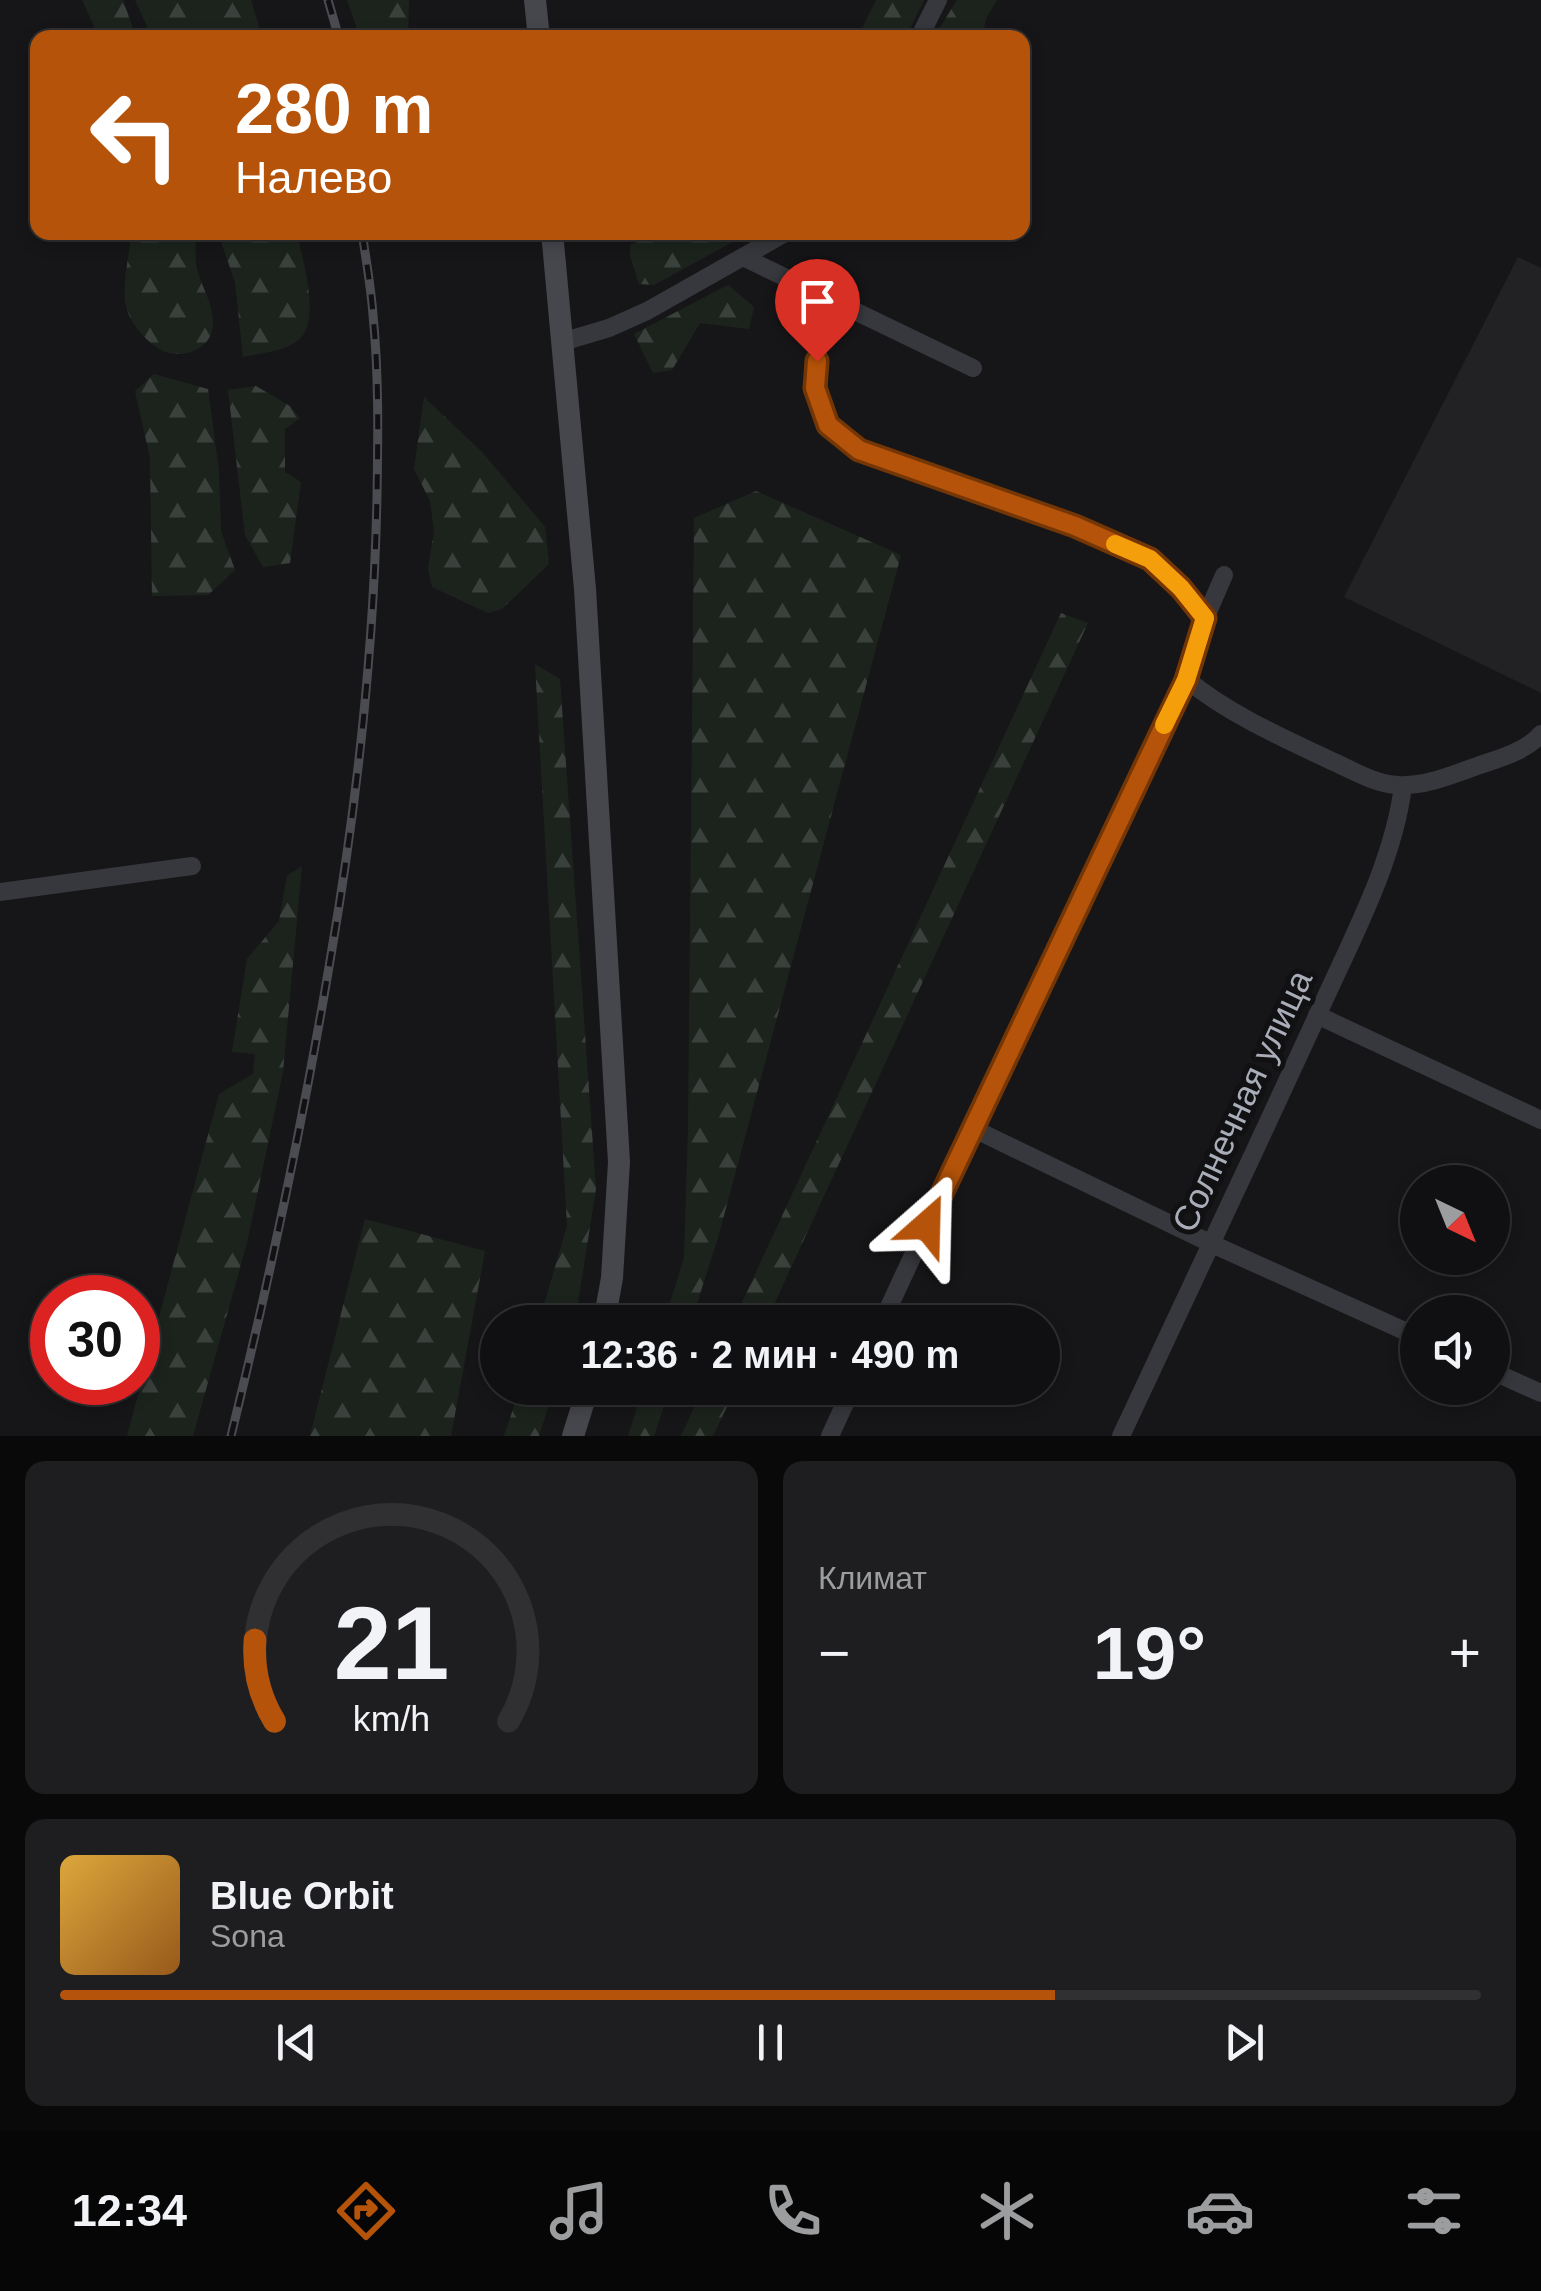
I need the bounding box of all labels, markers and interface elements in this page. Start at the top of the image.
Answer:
icon: left [70,70,200,200]
text: 280 m [235,70,433,148]
text: Налево [235,152,392,203]
pin [775,259,860,362]
icon: arrive [790,274,845,329]
street label: Солнечная улица [1164,963,1319,1238]
north arrow [1400,1165,1510,1275]
map controls [1400,1165,1510,1405]
position arrow [875,1173,979,1277]
speed limit sign: 30 [30,1275,160,1405]
button: sound [1400,1295,1510,1405]
text: 12:36 · 2 мин · 490 m [581,1334,959,1376]
text: Климат [818,1560,927,1596]
text: 21 [334,1585,449,1701]
text: 19° [1093,1611,1206,1695]
text: − [818,1622,850,1684]
text: + [1449,1622,1481,1684]
text: km/h [353,1699,430,1739]
text: Blue Orbit [210,1875,394,1917]
text: Sona [210,1918,285,1954]
icon: previous [269,2015,324,2070]
icon: pause [743,2015,798,2070]
icon: next [1217,2015,1272,2070]
icon: directions [331,2176,401,2246]
icon: music [544,2176,614,2246]
icon: phone [758,2176,828,2246]
icon: climate [972,2176,1042,2246]
icon: car [1185,2176,1255,2246]
icon: filters [1399,2176,1469,2246]
text: 12:34 [72,2185,187,2236]

